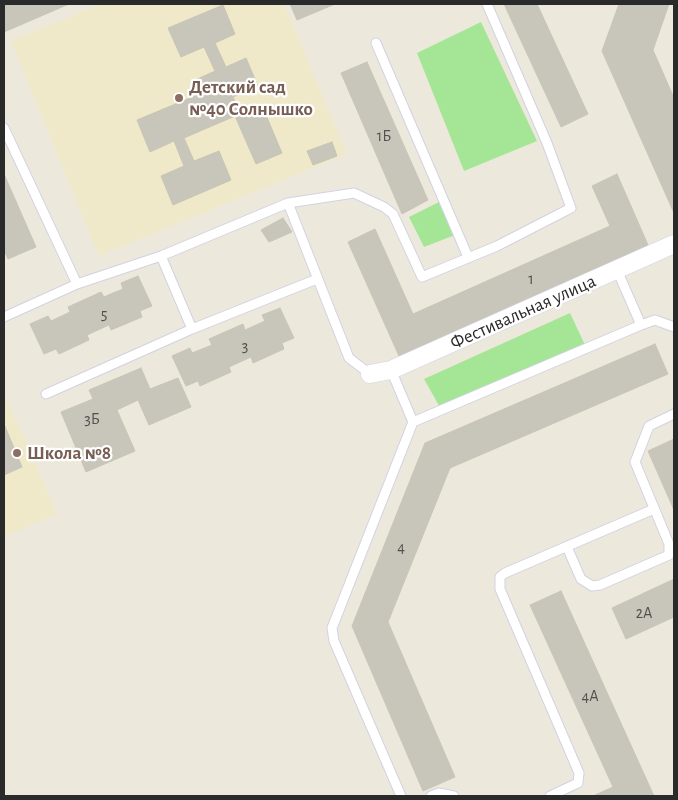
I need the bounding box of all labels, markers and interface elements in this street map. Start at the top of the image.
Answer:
place label: Детский сад №40 Солнышко [189,76,313,120]
marker: Детский сад №40 Солнышко [173,92,185,104]
house number: 1Б [377,126,391,146]
house number: 1 [528,269,534,289]
street label: Фестивальная улица [447,270,599,354]
house number: 5 [101,304,107,324]
house number: 3 [242,336,248,356]
house number: 3Б [84,409,100,429]
place label: Школа №8 [27,442,111,464]
marker: Школа №8 [11,447,23,459]
house number: 4 [397,537,405,557]
house number: 2А [636,603,652,623]
house number: 4А [581,686,599,706]

